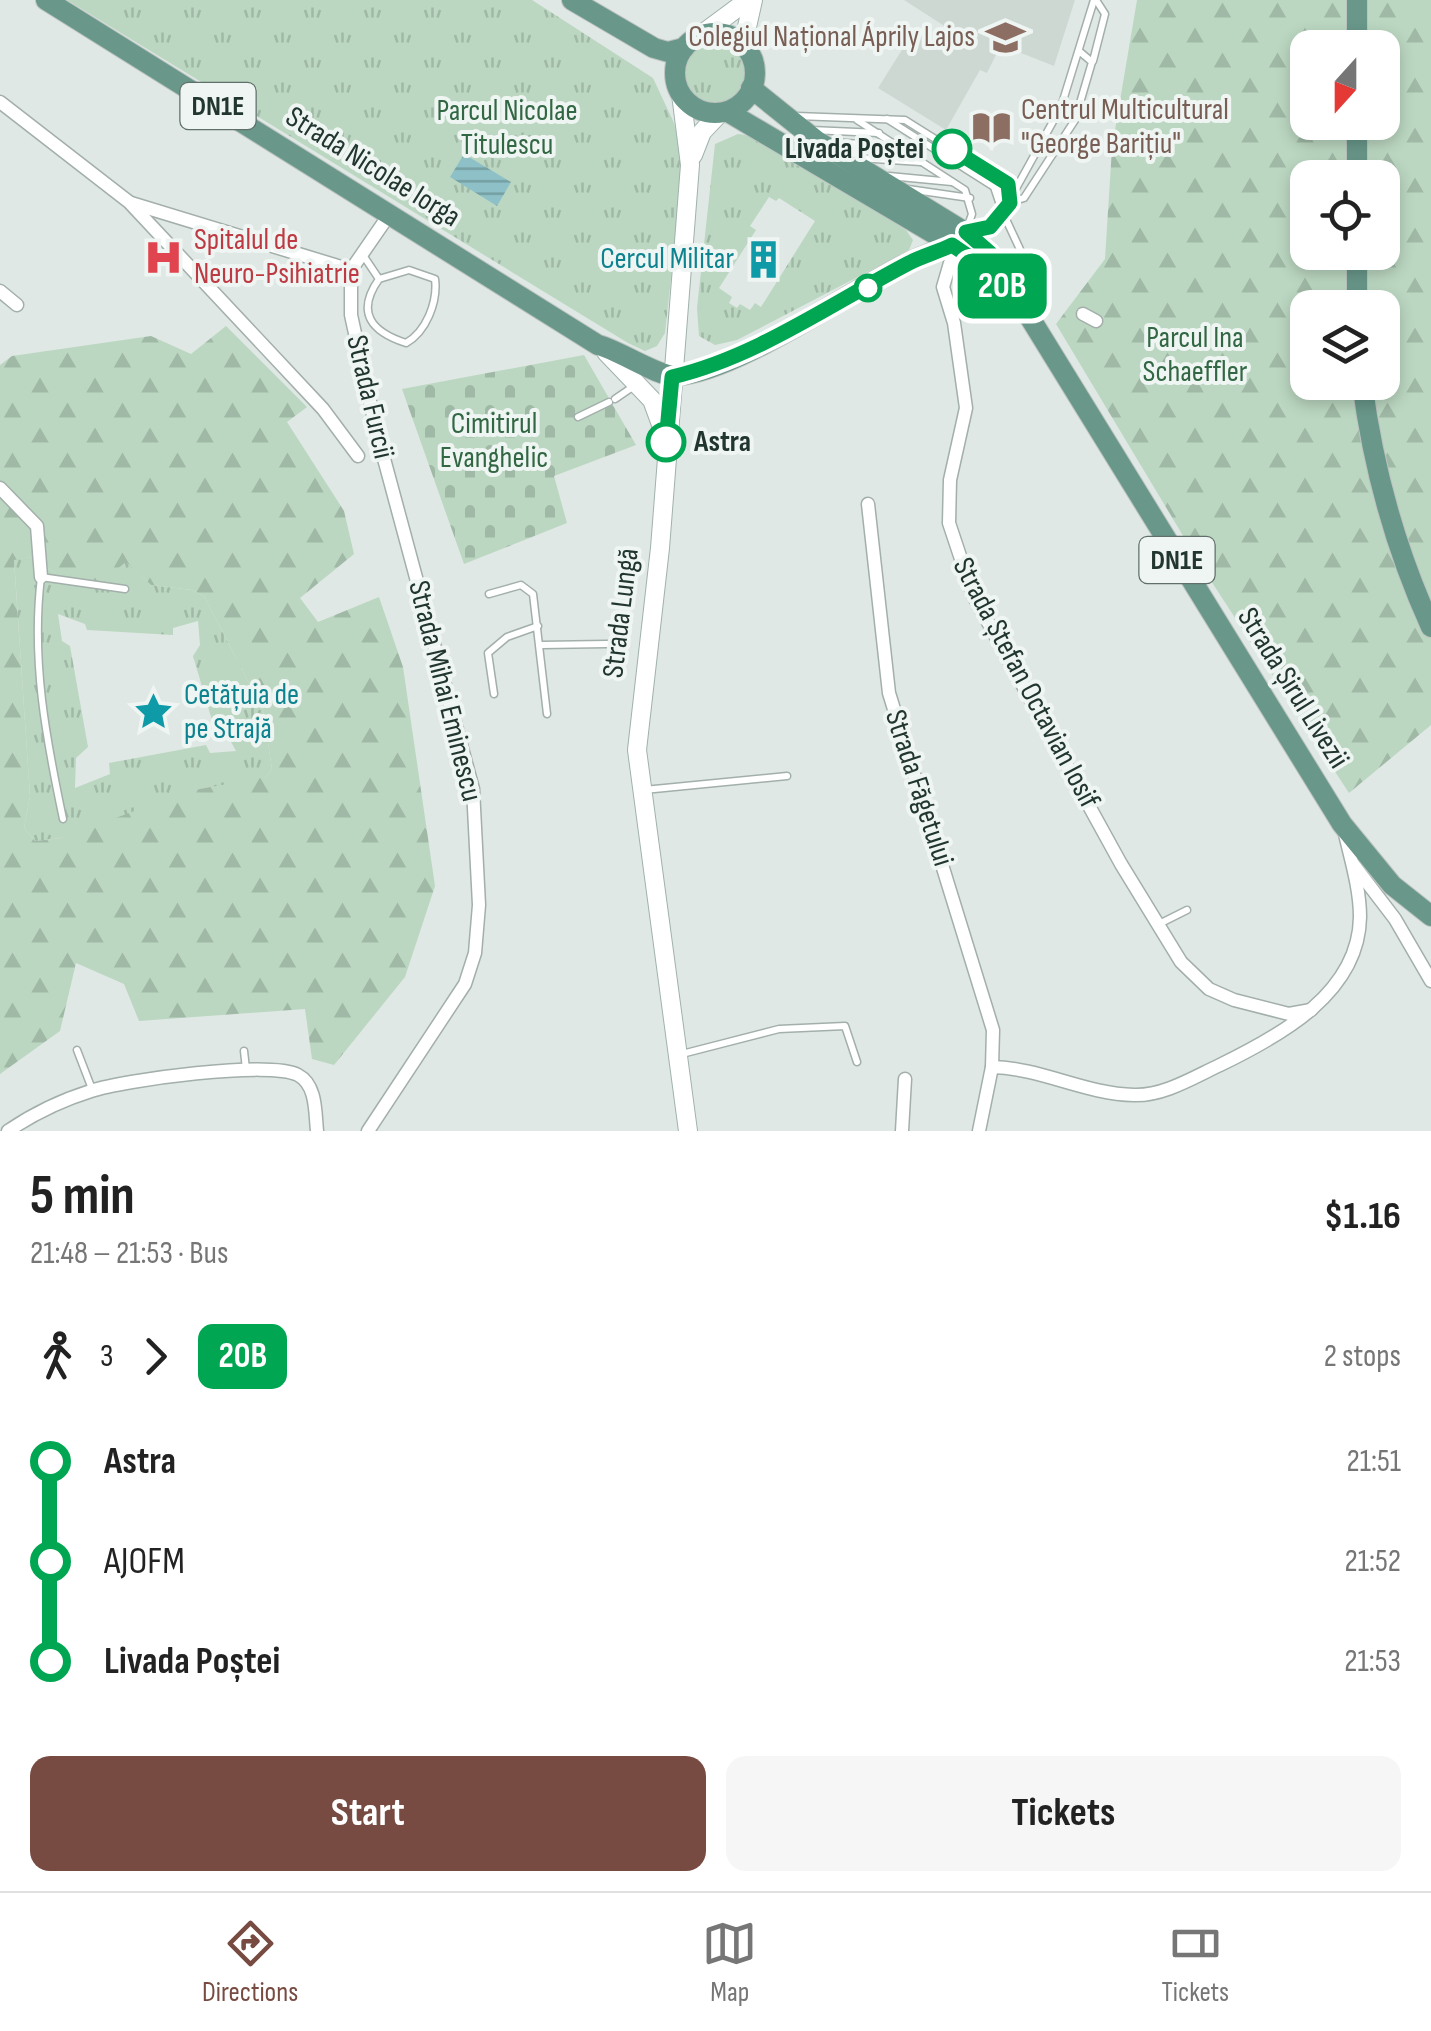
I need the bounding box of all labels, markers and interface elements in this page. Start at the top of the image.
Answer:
school or university icon: Colegiul Național Áprily Lajos [984,16,1026,58]
place label: Colegiul Național Áprily Lajos [688,19,975,55]
north arrow [1290,30,1400,140]
map controls [1290,30,1400,400]
road number: DN1E [180,83,256,129]
place label: Centrul Multicultural "George Barițiu" [1021,92,1229,162]
park label: Parcul Nicolae Titulescu [436,93,578,163]
street label: Strada Nicolae Iorga [279,99,467,235]
library icon: Centrul Multicultural "George Barițiu" [970,106,1012,148]
marker: Livada Poștei [933,130,971,168]
place label: Livada Poștei [785,131,924,167]
button: locate [1290,160,1400,270]
place label: Spitalul de Neuro-Psihiatrie [194,222,360,292]
hospital icon: Spitalul de Neuro-Psihiatrie [143,236,185,278]
building icon: Cercul Militar [743,238,785,280]
place label: Cercul Militar [600,241,734,277]
line badge: 20B [944,254,1060,318]
text: 20B [978,265,1026,308]
unlabelled marker [855,275,881,301]
button: layers [1290,290,1400,400]
park label: Parcul Ina Schaeffler [1143,320,1248,390]
street label: Strada Furcii [338,332,402,462]
park label: Cimitirul Evanghelic [440,406,548,476]
marker: Astra [647,423,685,461]
place label: Astra [693,424,751,460]
road number: DN1E [1140,537,1214,583]
street label: Strada Lungă [595,546,647,680]
street label: Strada Ștefan Octavian Iosif [945,552,1107,815]
street label: Strada Mihai Eminescu [400,577,490,805]
street label: Strada Șirul Livezii [1229,601,1357,775]
place label: Cetățuia de pe Strajă [184,677,299,747]
place icon: Cetățuia de pe Strajă [133,691,175,733]
street label: Strada Făgetului [877,705,961,871]
text: 5 min [30,1163,135,1230]
text: $1.16 [1324,1194,1401,1239]
text: 21:48 – 21:53 · Bus [30,1234,228,1273]
icon: walk [30,1329,85,1384]
icon: forward [128,1329,183,1384]
text: 20B [218,1335,267,1378]
text: 3 [100,1337,113,1376]
text: 2 stops [1324,1337,1401,1376]
text: Astra [104,1439,176,1484]
text: 21:51 [1346,1442,1401,1481]
text: AJOFM [104,1539,185,1584]
text: 21:52 [1344,1542,1401,1581]
text: Livada Poștei [104,1639,280,1684]
text: 21:53 [1344,1642,1401,1681]
button: Start [30,1756,706,1871]
button: Tickets [726,1756,1401,1871]
tab: Directions [202,1916,298,2009]
tab: Map [702,1916,757,2009]
tab: Tickets [1161,1916,1229,2009]

